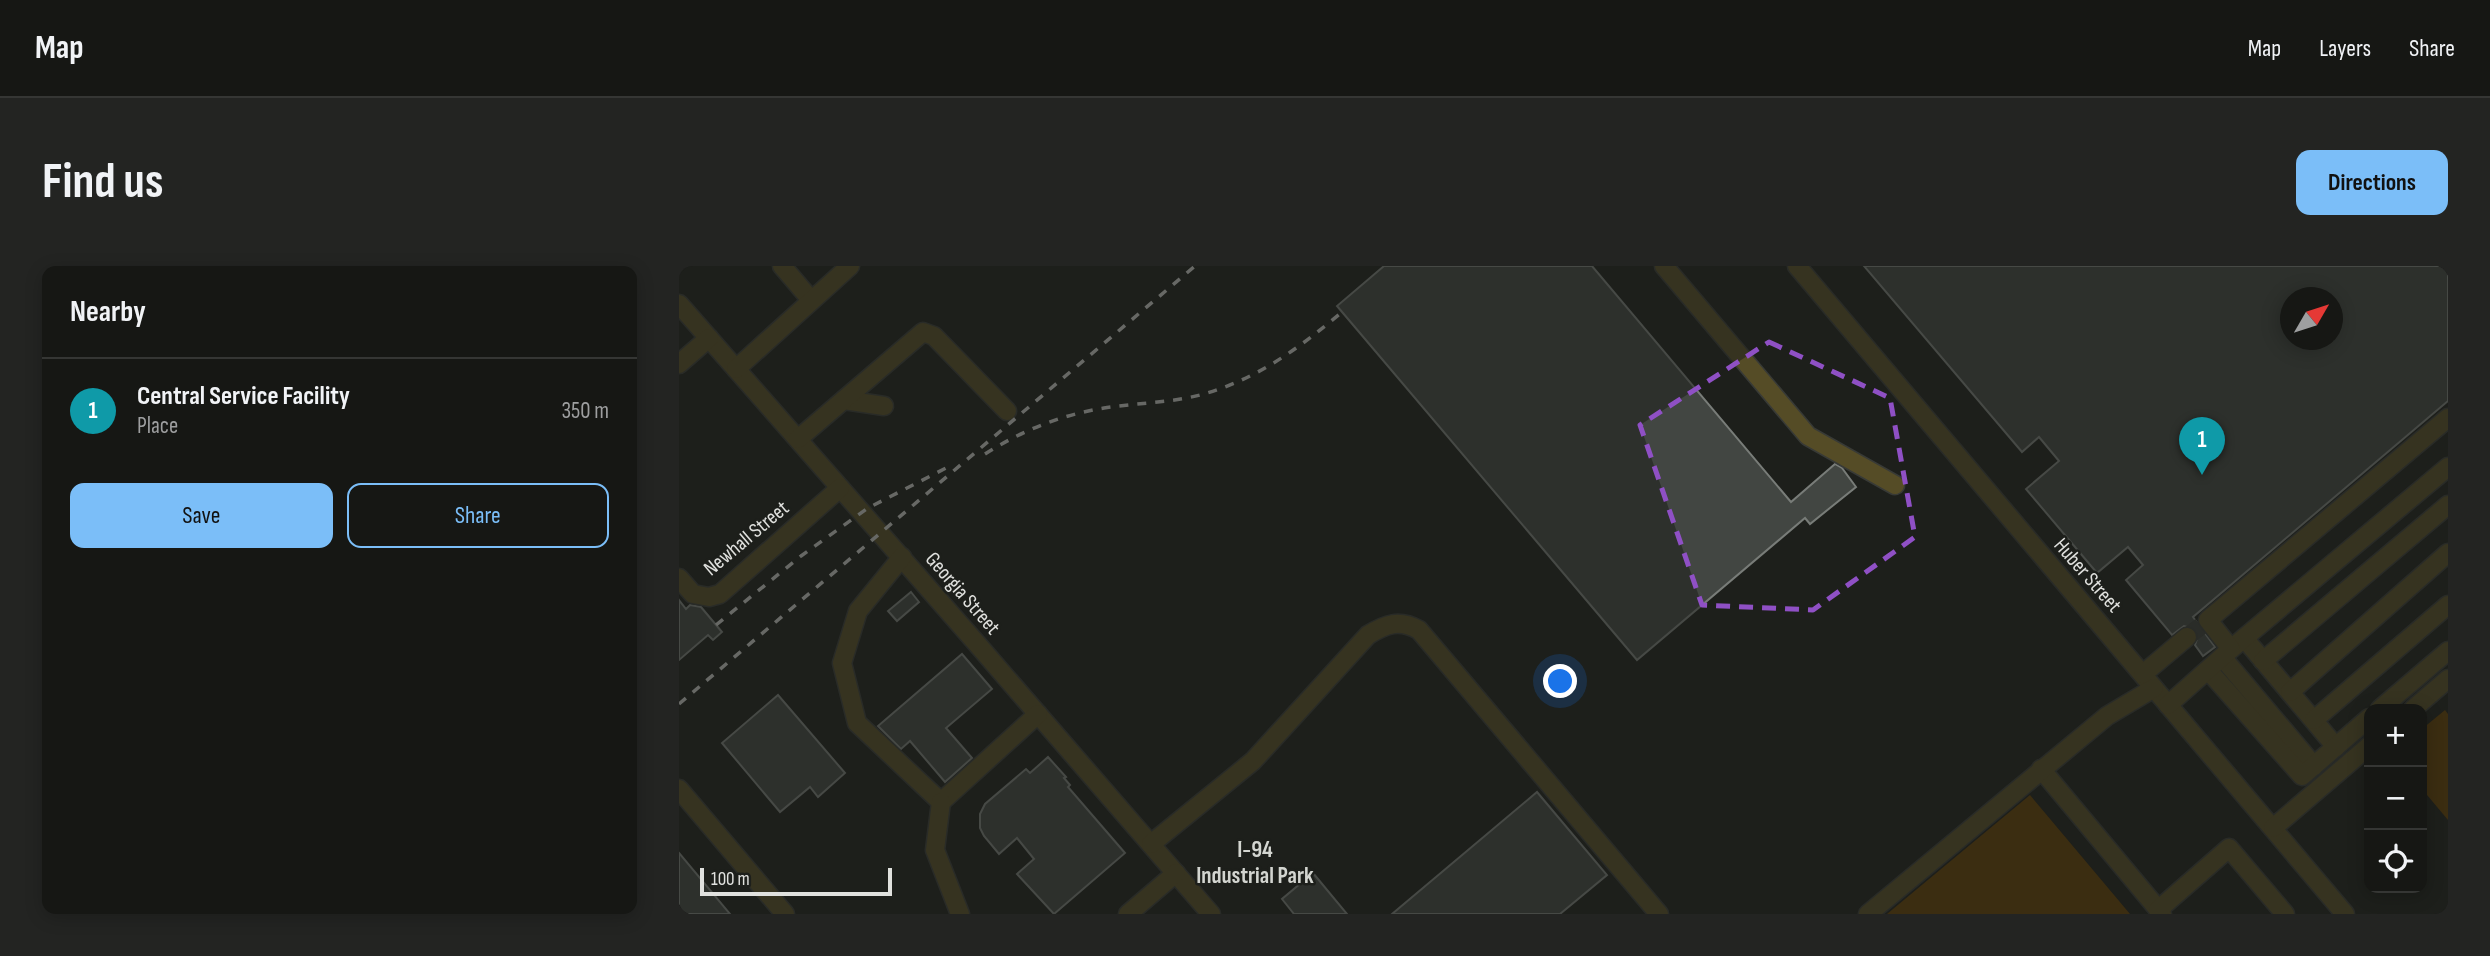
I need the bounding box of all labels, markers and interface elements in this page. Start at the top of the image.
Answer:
text: Map [35,28,84,68]
text: Map [2248,34,2281,63]
text: Layers [2319,34,2371,63]
text: Share [2409,34,2455,63]
button: Directions [2296,150,2448,215]
text: Find us [42,153,164,212]
north arrow [2280,287,2343,350]
text: Nearby [70,294,146,330]
text: Central Service Facility [137,381,350,412]
text: 1 [88,397,98,425]
text: 350 m [561,397,609,425]
text: Place [137,412,178,440]
pin: 1 [2179,417,2225,475]
button: Save [70,483,333,548]
button: Share [347,483,609,548]
street label: Newhall Street [699,496,794,581]
street label: Huber Street [2049,533,2127,618]
street label: Georgia Street [920,547,1005,640]
your location [1543,664,1577,698]
map controls [2364,704,2427,893]
button: + [2364,704,2427,767]
button: − [2364,767,2427,830]
button: locate [2364,830,2427,893]
district label: I-94 Industrial Park [1196,836,1314,890]
scale bar [700,865,893,897]
text: 100 m [711,868,750,891]

